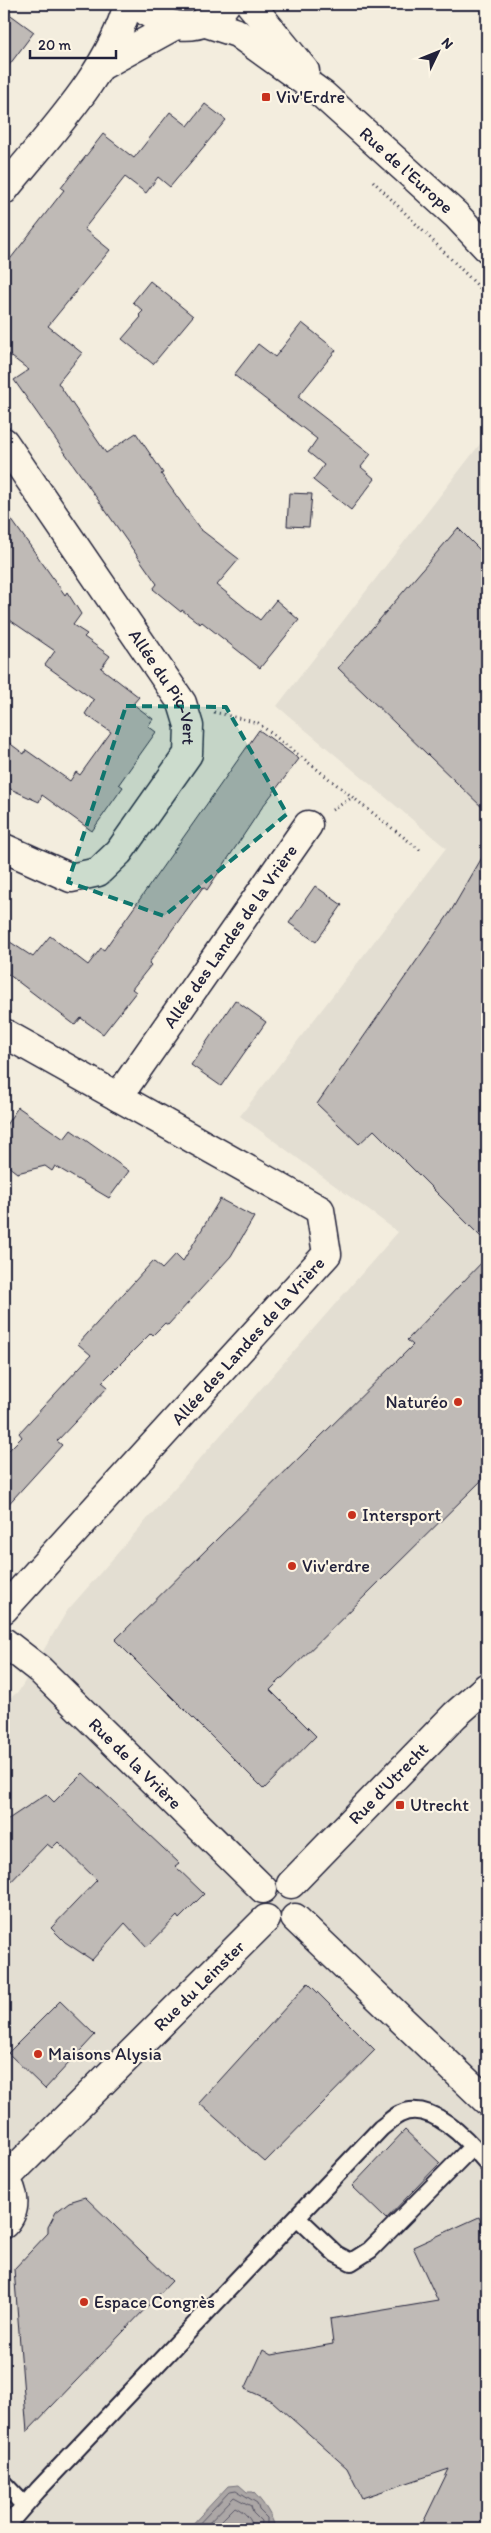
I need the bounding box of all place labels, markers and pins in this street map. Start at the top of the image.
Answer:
place label: Viv'Erdre [276,86,345,108]
marker: Viv'Erdre [260,91,272,103]
place label: Naturéo [385,1391,448,1413]
marker: Naturéo [452,1396,464,1408]
place label: Intersport [362,1504,442,1526]
marker: Intersport [346,1509,358,1521]
place label: Viv'erdre [302,1555,370,1577]
marker: Viv'erdre [286,1560,298,1572]
place label: Utrecht [410,1794,469,1816]
marker: Utrecht [394,1799,406,1811]
place label: Maisons Alysia [48,2043,162,2065]
marker: Maisons Alysia [32,2048,44,2060]
place label: Espace Congrès [94,2291,215,2313]
marker: Espace Congrès [78,2296,90,2308]

